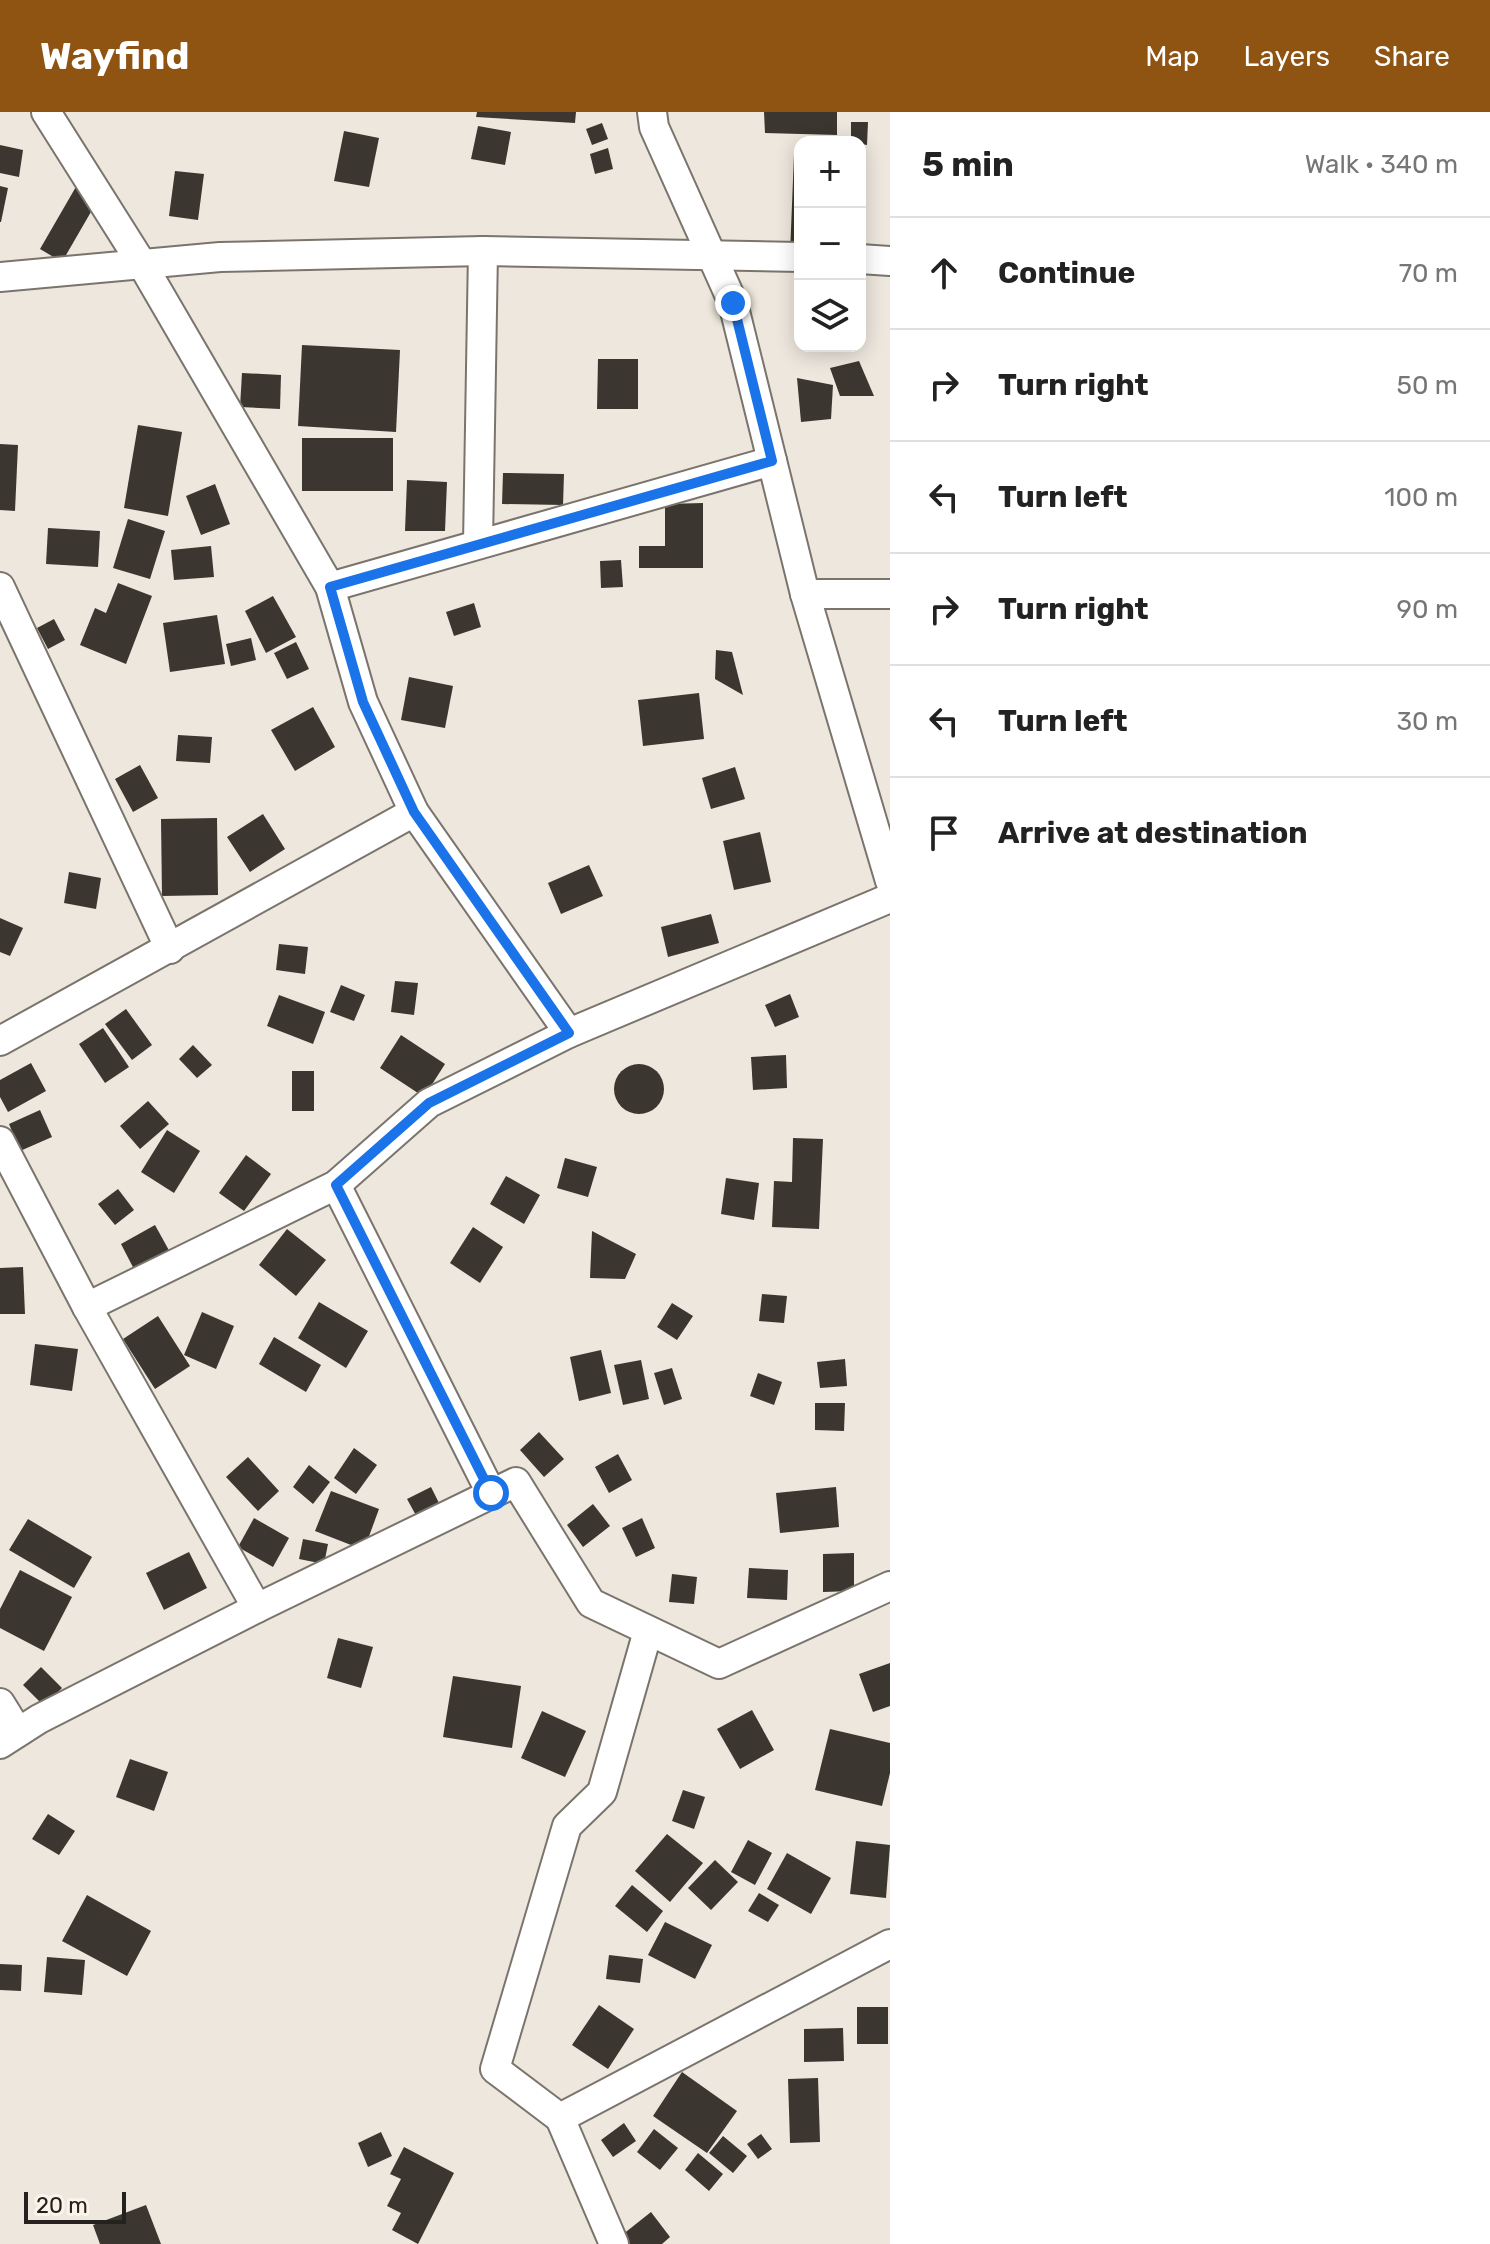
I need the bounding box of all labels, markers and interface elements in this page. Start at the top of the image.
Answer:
text: Wayfind [40,33,189,79]
text: Map [1145,40,1200,73]
text: Layers [1244,40,1330,73]
text: Share [1374,40,1450,73]
map controls [794,136,866,352]
button: + [794,136,866,208]
text: 5 min [922,144,1014,185]
text: Walk · 340 m [1305,149,1458,180]
button: − [794,208,866,280]
icon: ahead [922,251,966,295]
text: Continue [998,255,1135,291]
text: 70 m [1399,258,1458,289]
button: layers [794,280,866,352]
route end [715,285,751,321]
icon: right [922,363,966,407]
text: Turn right [998,367,1149,403]
text: 50 m [1397,370,1458,401]
icon: left [922,475,966,519]
text: Turn left [998,479,1128,515]
text: 100 m [1384,482,1458,513]
icon: right [922,587,966,631]
text: Turn right [998,591,1149,627]
text: 90 m [1397,594,1458,625]
icon: left [922,699,966,743]
text: Turn left [998,703,1128,739]
text: 30 m [1396,706,1458,737]
icon: arrive [922,811,966,855]
text: Arrive at destination [998,815,1308,851]
route start [473,1475,509,1511]
scale bar [24,2188,126,2224]
text: 20 m [36,2192,88,2219]

